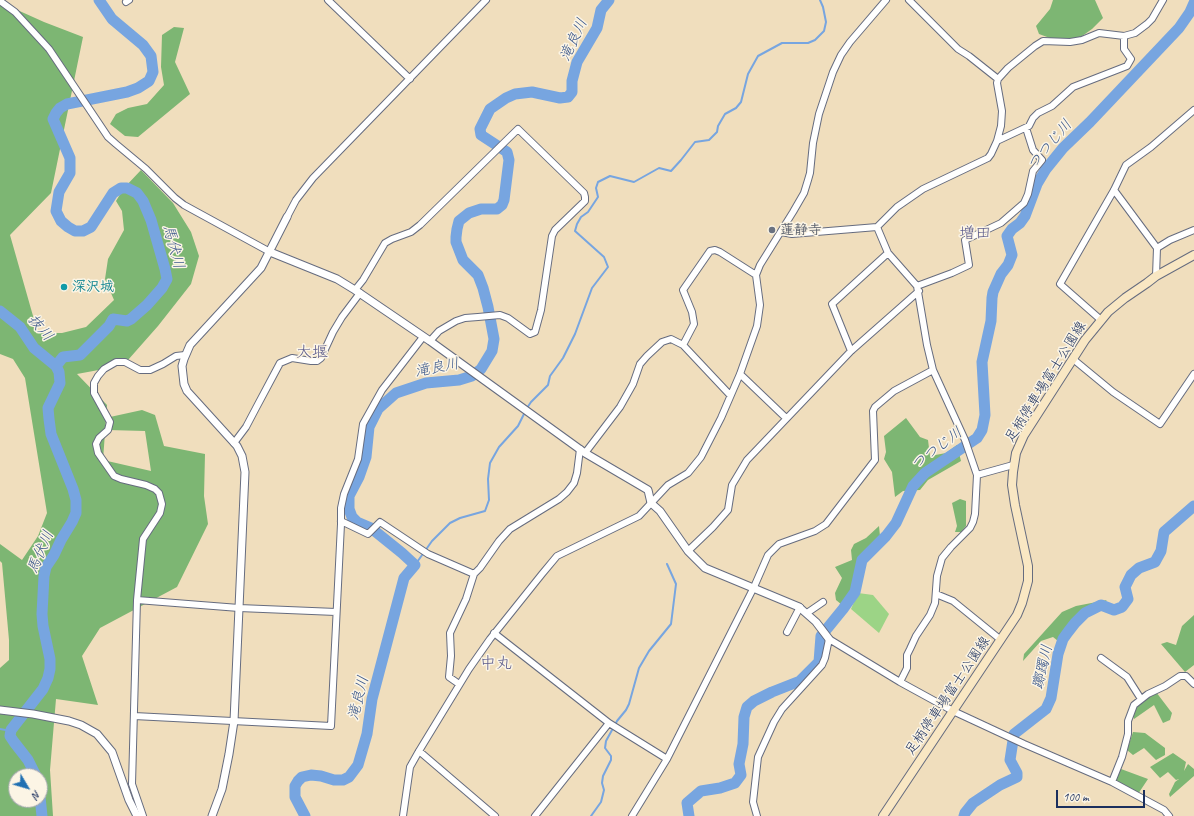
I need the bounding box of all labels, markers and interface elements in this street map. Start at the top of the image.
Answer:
water label: 滝良川 [556,16,592,64]
water label: つつじ川 [1024,116,1076,174]
place label: 蓮静寺 [780,222,822,238]
water label: 馬伏川 [158,223,188,271]
district label: 増田 [959,224,991,244]
marker: 蓮静寺 [767,225,777,235]
place label: 深沢城 [72,279,114,295]
marker: 深沢城 [59,282,69,292]
water label: 抜川 [23,311,57,345]
street label: 足柄停車場富士公園線 [1002,318,1090,446]
district label: 大堰 [296,343,328,363]
water label: 滝良川 [413,355,461,381]
water label: つつじ川 [908,424,966,474]
water label: 馬伏川 [24,528,58,576]
street label: 足柄停車場富士公園線 [902,633,994,759]
water label: 躑躅川 [1029,643,1057,691]
district label: 中丸 [480,654,512,674]
water label: 滝良川 [345,674,373,722]
north arrow [8,768,48,808]
scale bar [1058,782,1147,808]
text: N [29,788,44,802]
text: 100 m [1063,789,1089,805]

